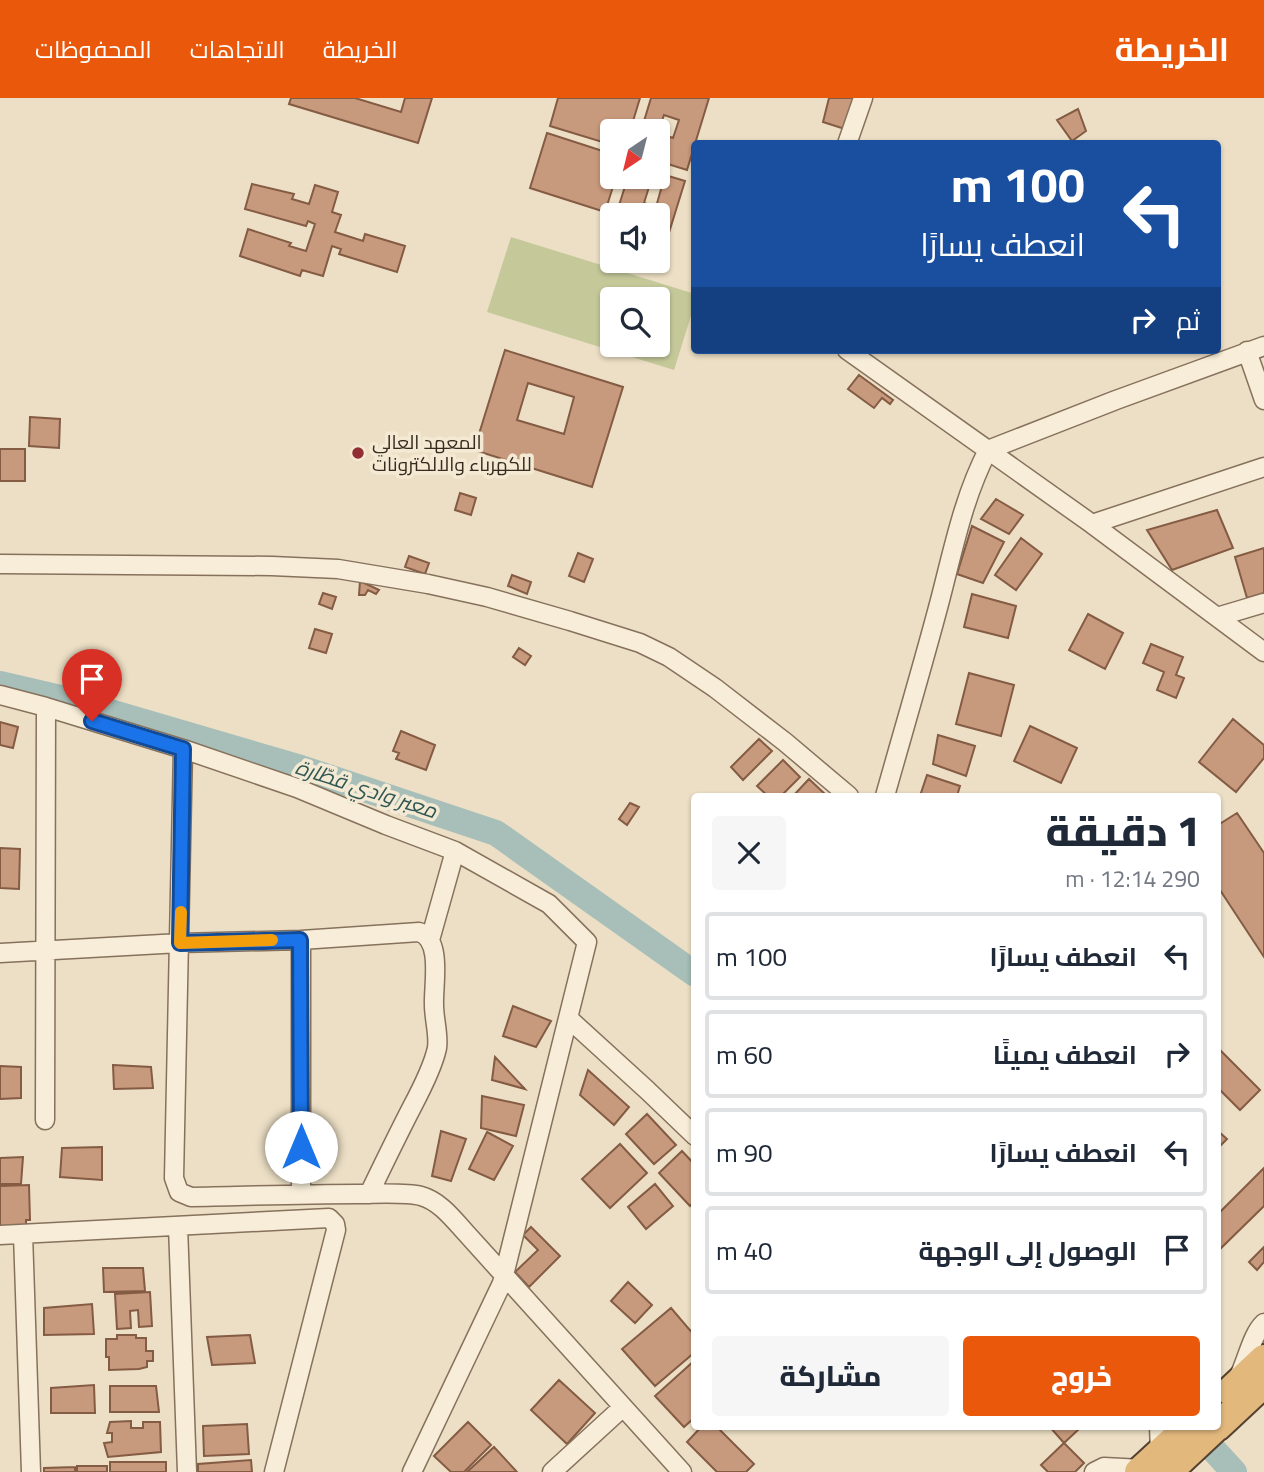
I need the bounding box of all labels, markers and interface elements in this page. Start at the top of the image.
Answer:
text: الخريطة [1115,18,1229,80]
text: المحفوظات [35,27,152,72]
text: الاتجاهات [190,27,285,72]
text: الخريطة [323,27,398,72]
north arrow [600,119,670,189]
map controls [600,119,670,357]
text: 100 m [951,138,1085,230]
icon: left [1109,168,1200,259]
button: sound [600,203,670,273]
text: انعطف يسارًا [920,214,1085,274]
button: search [600,287,670,357]
text: ثم [1176,296,1200,345]
icon: right [1124,301,1162,339]
place label: المعهد العالي للكهرباء والالكترونات [372,424,532,482]
marker: المعهد العالي للكهرباء والالكترونات [350,445,366,461]
pin [62,649,122,721]
icon: arrive [73,660,111,698]
water label: معبر وادي قطّارة [290,747,443,830]
text: 1 دقيقة [1046,791,1200,870]
button: close [712,816,786,890]
text: 290 m · 12:14 [1065,857,1200,900]
text: 100 m [716,932,787,981]
text: انعطف يسارًا [990,932,1137,981]
icon: left [1158,937,1196,975]
text: 60 m [716,1030,773,1079]
text: انعطف يمينًا [993,1030,1137,1079]
icon: right [1158,1035,1196,1073]
position arrow [264,1110,338,1184]
text: 90 m [716,1128,773,1177]
text: انعطف يسارًا [990,1128,1137,1177]
icon: left [1158,1133,1196,1171]
text: 40 m [716,1226,773,1275]
text: الوصول إلى الوجهة [919,1226,1137,1275]
icon: arrive [1158,1231,1196,1269]
button: مشاركة [712,1336,949,1416]
button: خروج [963,1336,1200,1416]

